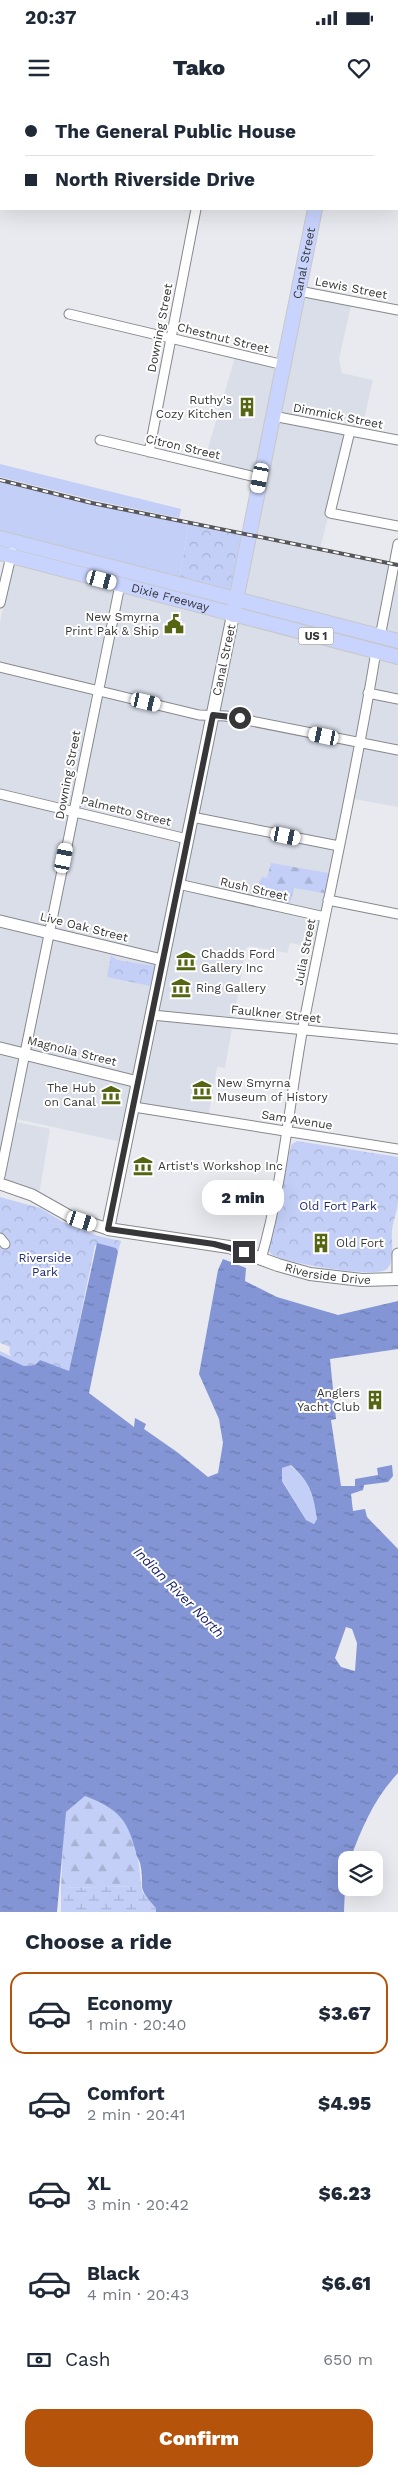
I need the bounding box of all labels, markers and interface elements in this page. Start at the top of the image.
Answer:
text: 20:37 [25,6,77,29]
icon: menu [25,54,53,82]
icon: heart [345,54,373,82]
text: Tako [173,55,225,80]
text: The General Public House [55,120,296,143]
text: North Riverside Drive [55,168,255,191]
street label: Canal Street [290,226,318,300]
street label: Lewis Street [314,274,388,302]
street label: Downing Street [145,282,175,374]
street label: Chestnut Street [176,320,270,356]
place label: Ruthy's Cozy Kitchen [156,393,232,421]
building icon: Ruthy's Cozy Kitchen [236,396,258,418]
street label: Dimmick Street [292,400,384,432]
street label: Citron Street [144,432,222,462]
car [249,462,270,494]
car [85,569,118,591]
street label: Dixie Freeway [130,581,212,615]
place label: New Smyrna Print Pak & Ship [65,610,159,638]
public building icon: New Smyrna Print Pak & Ship [163,613,185,635]
street label: Canal Street [210,623,238,697]
road number: US 1 [298,628,334,644]
car [129,691,162,713]
route start [229,707,251,729]
car [307,726,340,746]
street label: Downing Street [53,729,83,821]
street label: Palmetto Street [79,793,173,829]
car [269,826,302,846]
car [53,842,74,874]
street label: Rush Street [219,874,289,904]
street label: Live Oak Street [39,909,129,945]
street label: Julia Street [292,917,318,987]
place label: Chadds Ford Gallery Inc [201,947,275,975]
museum icon: Chadds Ford Gallery Inc [175,950,197,972]
museum icon: Ring Gallery [170,977,192,999]
place label: Ring Gallery [196,981,267,995]
street label: Faulkner Street [230,1002,322,1026]
street label: Magnolia Street [26,1033,118,1069]
place label: New Smyrna Museum of History [217,1076,329,1104]
museum icon: New Smyrna Museum of History [191,1079,213,1101]
place label: The Hub on Canal [44,1081,96,1109]
museum icon: The Hub on Canal [100,1084,122,1106]
street label: Sam Avenue [260,1107,334,1133]
museum icon: Artist's Workshop Inc [132,1155,154,1177]
place label: Artist's Workshop Inc [158,1159,283,1173]
callout: 2 min [203,1180,285,1214]
text: 2 min [221,1188,265,1207]
park label: Old Fort Park [299,1199,377,1213]
car [65,1209,98,1233]
building icon: Old Fort [310,1232,332,1254]
place label: Old Fort [336,1236,384,1250]
route end [233,1241,255,1263]
park label: Riverside Park [19,1251,72,1279]
street label: Riverside Drive [283,1260,371,1287]
place label: Anglers Yacht Club [297,1386,360,1414]
building icon: Anglers Yacht Club [364,1389,386,1411]
water label: Indian River North [131,1544,227,1640]
map controls [338,1851,383,1896]
button: layers [338,1851,383,1896]
text: Choose a ride [25,1929,172,1954]
icon: car [27,1991,72,2036]
text: Economy [87,1992,172,2015]
text: $3.67 [319,2002,371,2025]
text: 1 min · 20:40 [87,2015,186,2034]
icon: car [27,2081,72,2126]
text: Comfort [87,2082,165,2105]
text: $4.95 [318,2092,371,2115]
text: 2 min · 20:41 [87,2105,186,2124]
icon: car [27,2171,72,2216]
text: XL [87,2172,111,2195]
text: $6.23 [319,2182,371,2205]
text: 3 min · 20:42 [87,2195,189,2214]
icon: car [27,2261,72,2306]
text: Black [87,2262,140,2285]
text: $6.61 [322,2272,371,2295]
text: 4 min · 20:43 [87,2285,189,2304]
icon: cash [25,2346,53,2374]
text: Cash [65,2348,111,2371]
text: 650 m [323,2350,373,2369]
button: Confirm [25,2409,373,2467]

